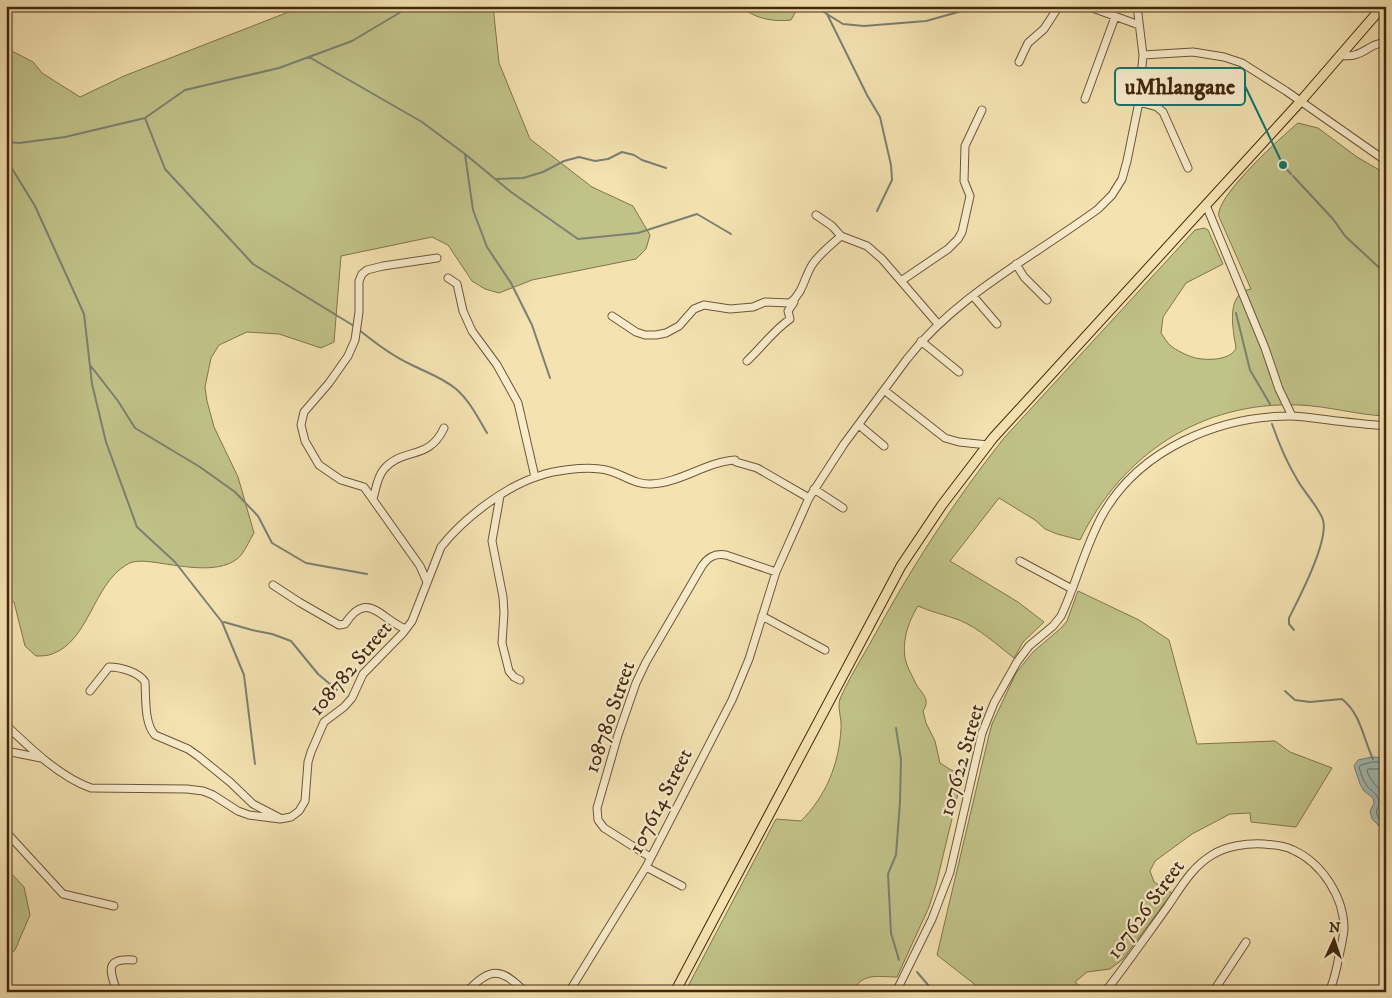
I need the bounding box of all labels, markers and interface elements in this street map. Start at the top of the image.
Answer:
callout: uMhlangane [1115,68,1245,105]
text: uMhlangane [1125,74,1235,101]
street label: 108782 Street [304,616,398,721]
street label: 108780 Street [579,658,641,777]
street label: 107622 Street [934,701,990,819]
street label: 107614 Street [623,744,699,858]
street label: 107626 Street [1101,855,1191,964]
north arrow [1310,916,1360,966]
text: N [1328,919,1341,937]

